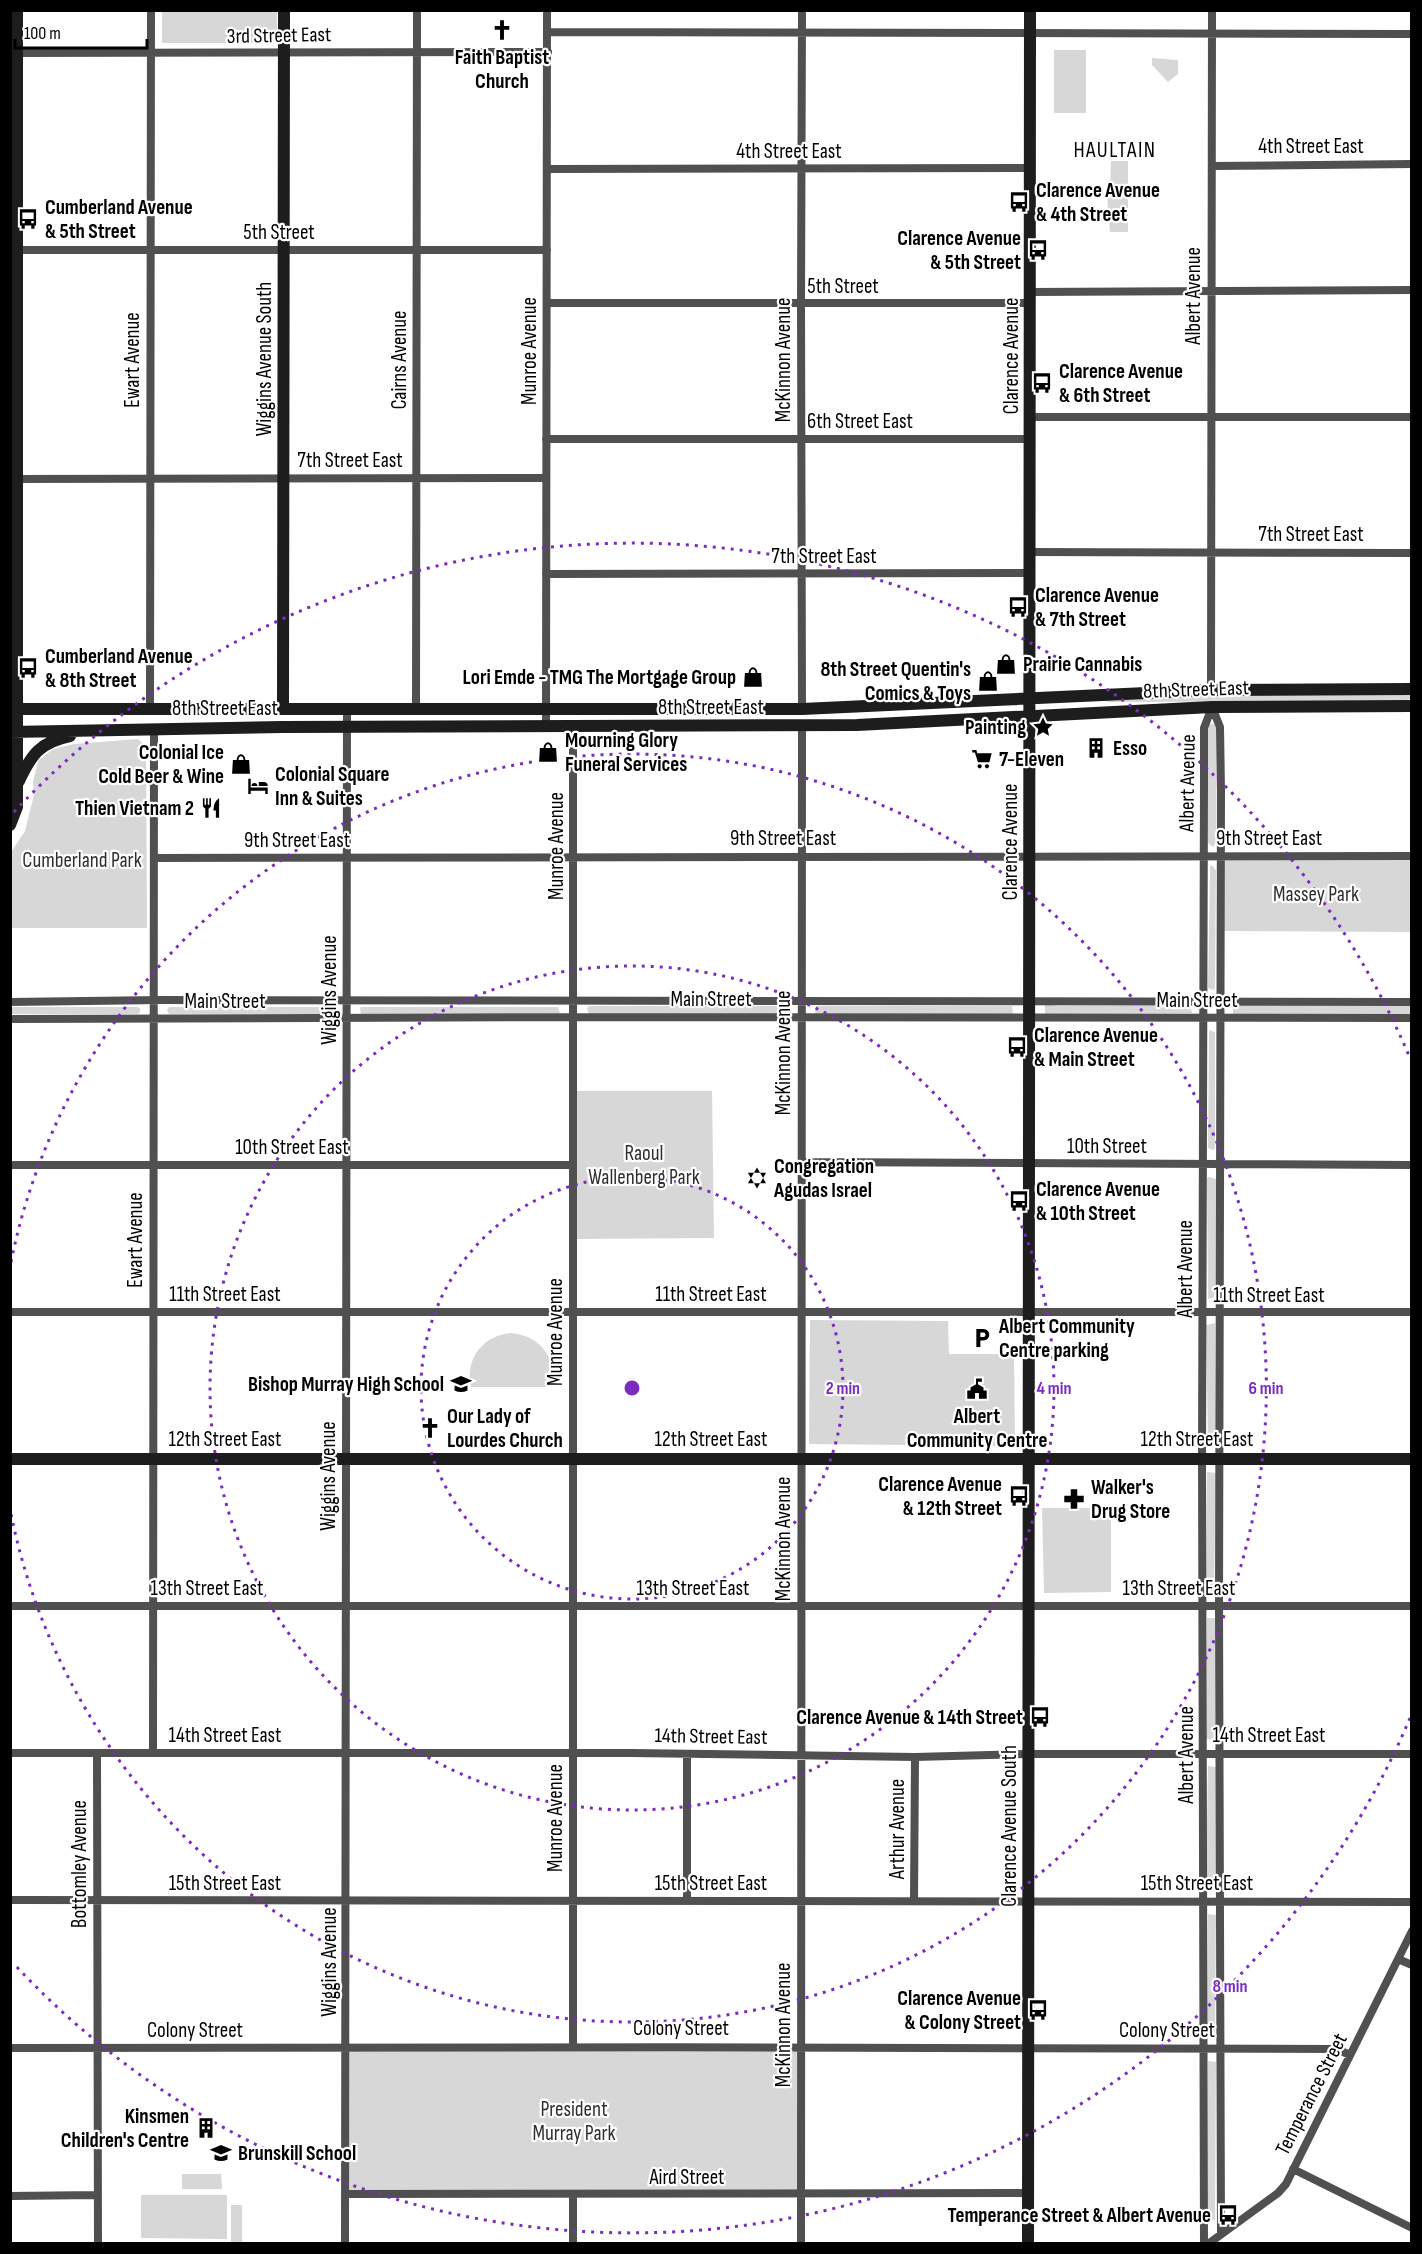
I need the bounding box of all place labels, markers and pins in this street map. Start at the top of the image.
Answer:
church icon: Faith Baptist Church [490,18,514,42]
place label: Faith Baptist Church [455,45,549,94]
place label: Clarence Avenue & 4th Street [1036,178,1160,227]
bus stop icon: Clarence Avenue & 4th Street [1007,190,1031,214]
place label: Cumberland Avenue & 5th Street [45,195,193,244]
bus stop icon: Cumberland Avenue & 5th Street [16,207,40,231]
place label: Clarence Avenue & 5th Street [897,226,1021,275]
bus stop icon: Clarence Avenue & 5th Street [1026,238,1050,262]
place label: Clarence Avenue & 6th Street [1059,359,1183,408]
bus stop icon: Clarence Avenue & 6th Street [1030,371,1054,395]
place label: Clarence Avenue & 7th Street [1035,583,1159,632]
bus stop icon: Clarence Avenue & 7th Street [1006,595,1030,619]
place label: Cumberland Avenue & 8th Street [45,644,193,693]
shop icon: Prairie Cannabis [994,652,1018,676]
place label: Prairie Cannabis [1023,652,1142,677]
bus stop icon: Cumberland Avenue & 8th Street [16,656,40,680]
place label: 8th Street Quentin's Comics & Toys [820,657,971,706]
place label: Lori Emde - TMG The Mortgage Group [463,665,736,690]
shop icon: Lori Emde - TMG The Mortgage Group [741,665,765,689]
shop icon: 8th Street Quentin's Comics & Toys [976,669,1000,693]
place label: Painting [965,715,1026,740]
place icon: Painting [1031,715,1055,739]
place label: Mourning Glory Funeral Services [565,728,687,777]
building icon: Esso [1084,736,1108,760]
place label: Esso [1113,736,1147,761]
place label: Colonial Ice Cold Beer & Wine [98,740,224,789]
shop icon: Mourning Glory Funeral Services [536,740,560,764]
supermarket icon: 7-Eleven [970,747,994,771]
place label: 7-Eleven [999,747,1064,772]
shop icon: Colonial Ice Cold Beer & Wine [229,752,253,776]
place label: Colonial Square Inn & Suites [275,762,390,811]
hotel icon: Colonial Square Inn & Suites [246,774,270,798]
place label: Thien Vietnam 2 [75,796,194,821]
restaurant icon: Thien Vietnam 2 [199,796,223,820]
place label: Clarence Avenue & Main Street [1034,1023,1158,1072]
bus stop icon: Clarence Avenue & Main Street [1005,1035,1029,1059]
place label: Congregation Agudas Israel [773,1154,874,1203]
synagogue icon: Congregation Agudas Israel [745,1166,769,1190]
place label: Clarence Avenue & 10th Street [1036,1177,1160,1226]
bus stop icon: Clarence Avenue & 10th Street [1007,1189,1031,1213]
place label: Albert Community Centre parking [998,1314,1135,1363]
parking icon: Albert Community Centre parking [970,1326,994,1350]
place label: Bishop Murray High School [248,1372,444,1397]
school or university icon: Bishop Murray High School [449,1372,473,1396]
public building icon: Albert Community Centre [965,1377,989,1401]
centre of rings [622,1378,642,1398]
place label: Our Lady of Lourdes Church [447,1404,563,1453]
place label: Albert Community Centre [907,1404,1047,1453]
church icon: Our Lady of Lourdes Church [418,1416,442,1440]
place label: Clarence Avenue & 12th Street [878,1472,1002,1521]
place label: Walker's Drug Store [1091,1475,1170,1524]
bus stop icon: Clarence Avenue & 12th Street [1007,1484,1031,1508]
pharmacy icon: Walker's Drug Store [1062,1487,1086,1511]
place label: Clarence Avenue & 14th Street [796,1705,1023,1730]
bus stop icon: Clarence Avenue & 14th Street [1028,1705,1052,1729]
place label: Clarence Avenue & Colony Street [897,1986,1021,2035]
bus stop icon: Clarence Avenue & Colony Street [1026,1998,1050,2022]
place label: Kinsmen Children's Centre [61,2104,189,2153]
building icon: Kinsmen Children's Centre [194,2116,218,2140]
school or university icon: Brunskill School [209,2141,233,2165]
place label: Brunskill School [238,2141,356,2166]
place label: Temperance Street & Albert Avenue [948,2203,1211,2228]
bus stop icon: Temperance Street & Albert Avenue [1216,2203,1240,2227]

